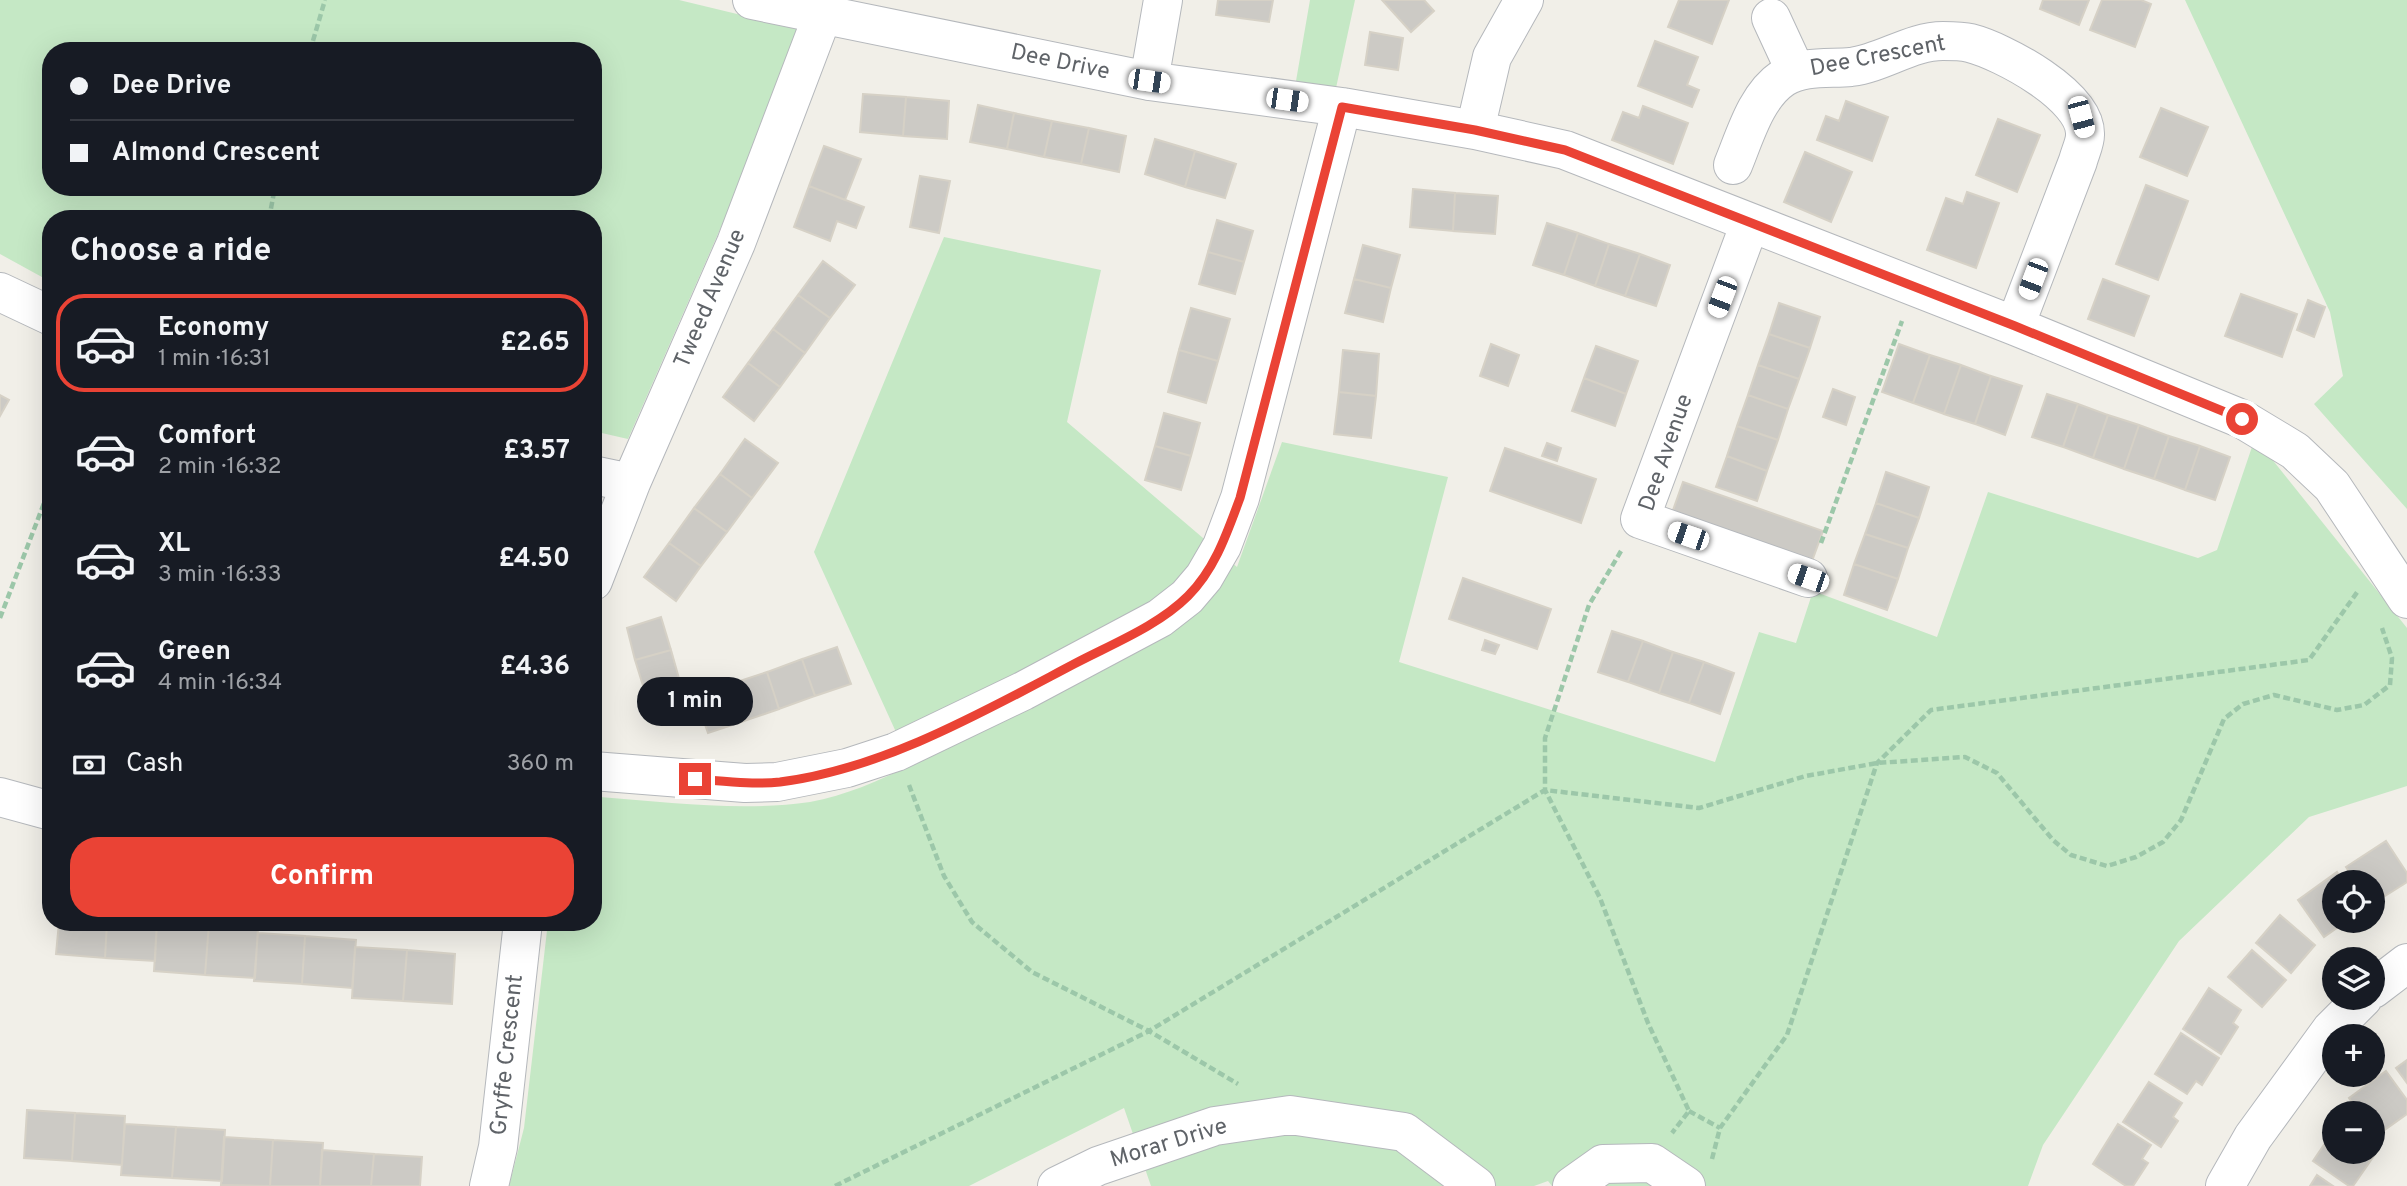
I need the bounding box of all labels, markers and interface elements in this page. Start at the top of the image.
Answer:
street label: Dee Crescent [1808,30,1948,84]
street label: Dee Drive [1008,38,1112,88]
car [1127,68,1172,94]
text: Dee Drive [112,70,231,103]
car [1265,87,1310,113]
car [2066,94,2097,140]
text: Almond Crescent [112,137,320,170]
street label: Tweed Avenue [669,225,753,373]
text: Choose a ride [70,232,271,272]
car [2016,256,2051,302]
car [1705,274,1740,320]
icon: car [74,312,137,375]
text: Economy [158,312,269,345]
text: £2.65 [500,327,570,360]
text: 1 min · 16:31 [158,345,271,374]
street label: Dee Avenue [1633,391,1701,515]
route start [2226,403,2258,435]
icon: car [74,420,137,483]
text: Comfort [158,420,256,453]
text: £3.57 [503,435,570,468]
text: 2 min · 16:32 [158,453,282,482]
car [1665,519,1712,553]
icon: car [74,528,137,591]
text: XL [158,528,190,561]
text: £4.50 [498,543,570,576]
text: 3 min · 16:33 [158,561,282,590]
car [1785,561,1832,595]
icon: car [74,636,137,699]
text: Green [158,636,231,669]
text: £4.36 [500,651,570,684]
text: 4 min · 16:34 [158,669,282,698]
callout: 1 min [637,678,753,726]
text: 1 min [667,687,723,716]
icon: cash [70,746,108,784]
text: Cash [126,748,183,781]
text: 360 m [507,750,574,779]
route end [679,763,711,795]
button: Confirm [70,837,574,917]
map controls [2322,870,2385,1164]
button: locate [2322,870,2385,933]
button: layers [2322,947,2385,1010]
street label: Gryffe Crescent [485,973,531,1137]
button: + [2322,1024,2385,1087]
button: − [2322,1101,2385,1164]
street label: Morar Drive [1107,1112,1231,1176]

